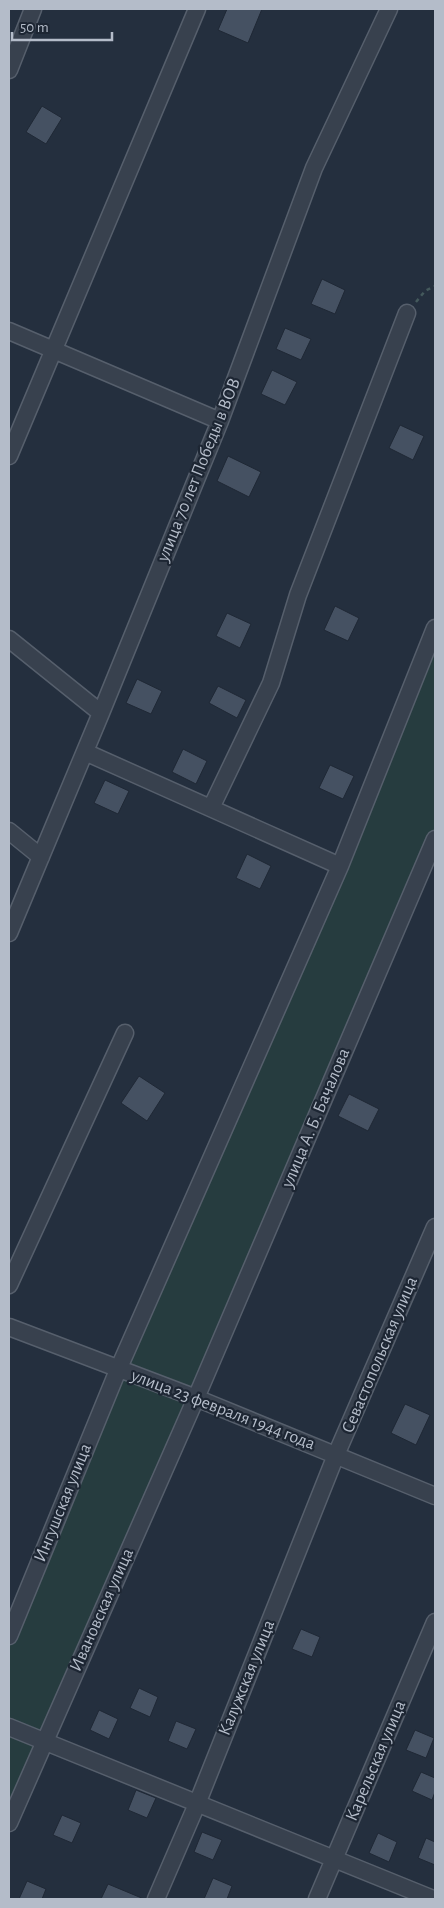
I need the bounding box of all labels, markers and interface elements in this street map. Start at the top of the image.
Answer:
scale bar [12,10,112,42]
text: 50 m [20,20,49,35]
street label: улица 70 лет Победы в ВОВ [153,375,244,565]
street label: улица А. Б. Бачалова [278,1046,353,1191]
street label: Севастопольская улица [339,1274,421,1436]
street label: улица 23 февраля 1944 года [128,1366,317,1453]
street label: Ингушская улица [31,1441,95,1565]
street label: Ивановская улица [67,1546,137,1674]
street label: Калужская улица [216,1618,278,1738]
street label: Карельская улица [342,1698,410,1824]

